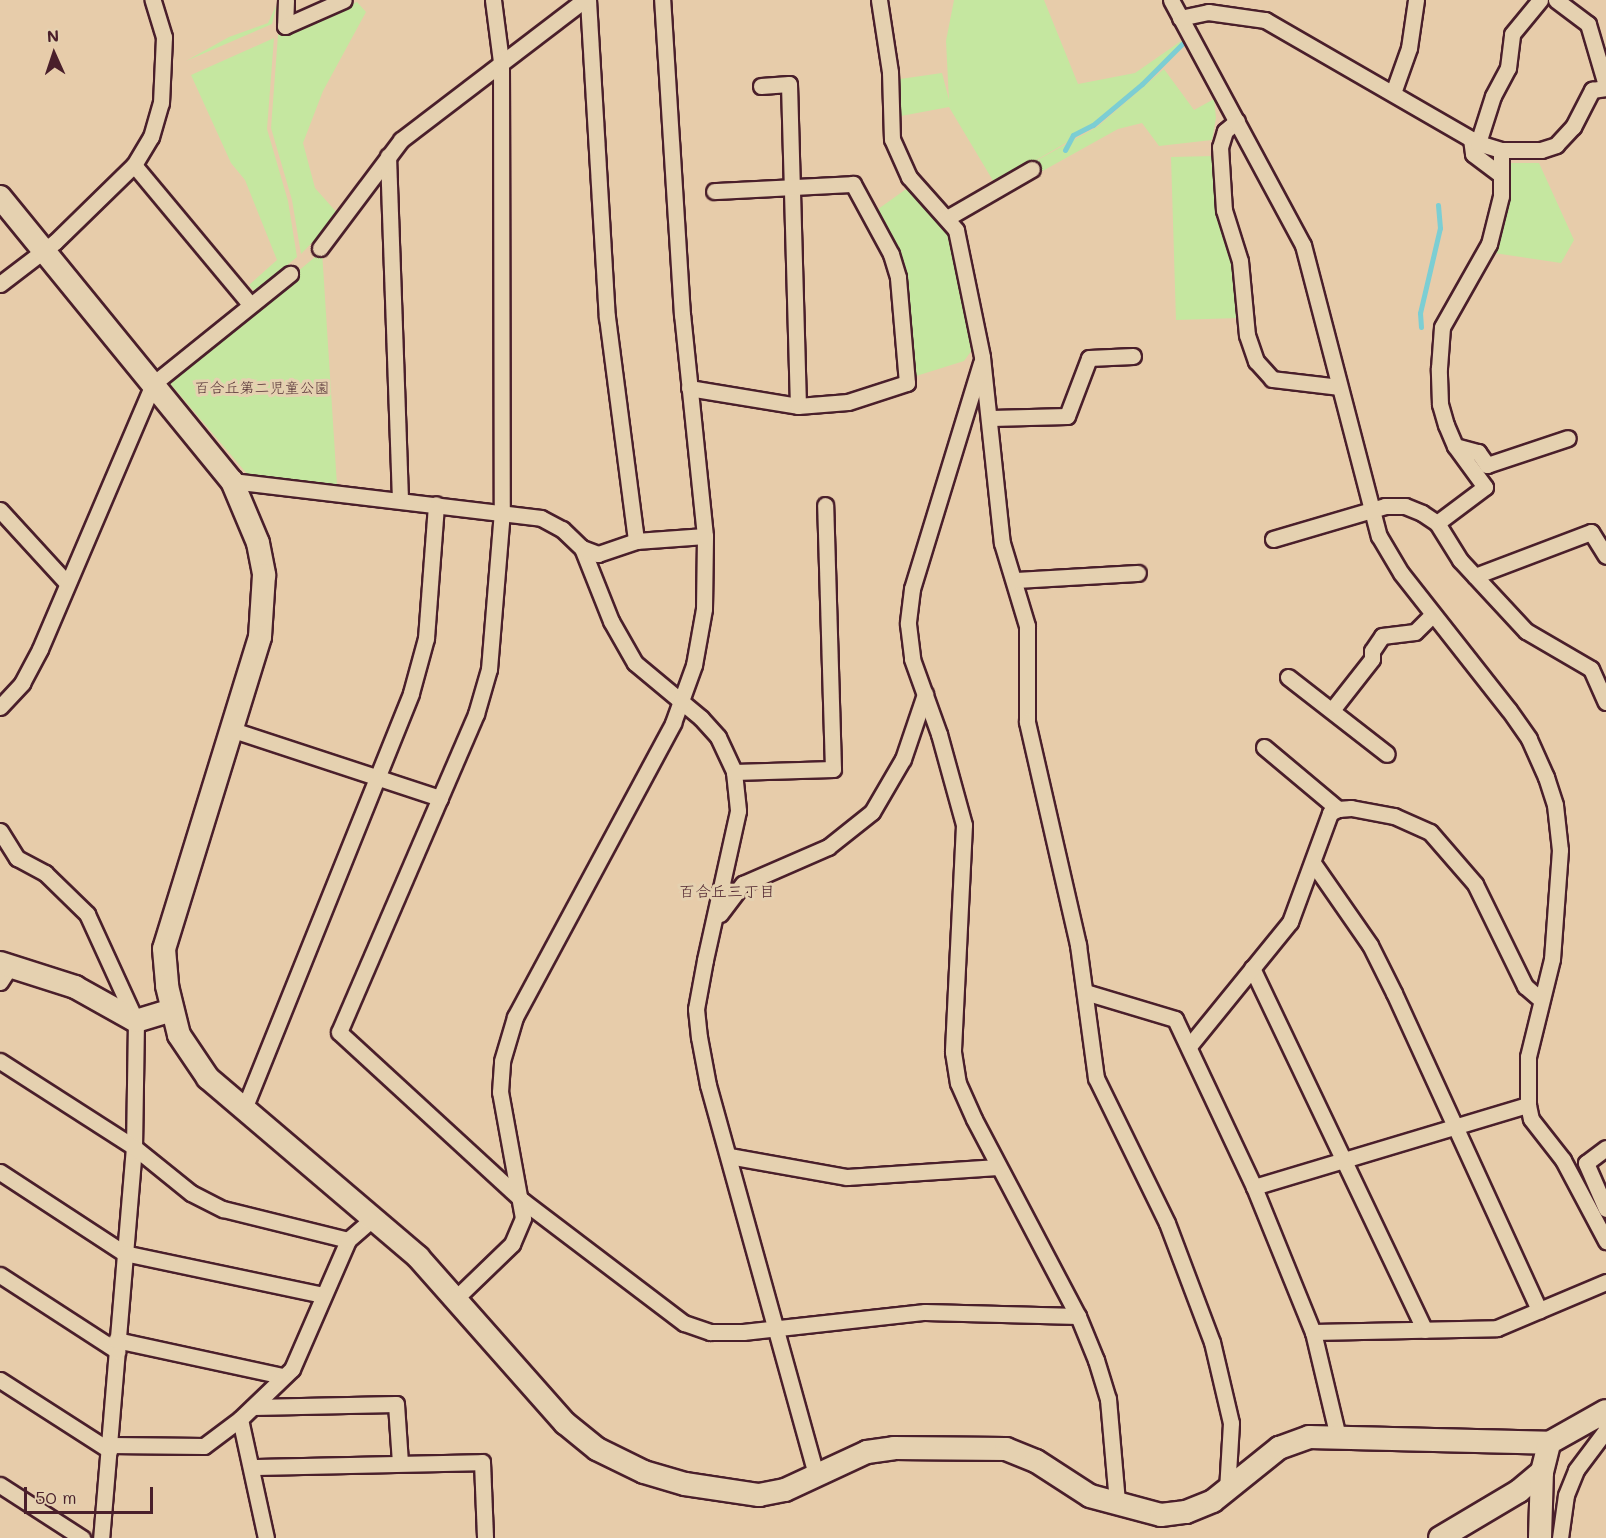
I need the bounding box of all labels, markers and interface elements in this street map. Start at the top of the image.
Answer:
north arrow [24,24,84,84]
text: N [46,25,60,46]
park label: 百合丘第二児童公園 [195,379,329,397]
district label: 百合丘三丁目 [679,881,775,901]
scale bar [27,1475,156,1513]
text: 50 m [35,1485,77,1509]

